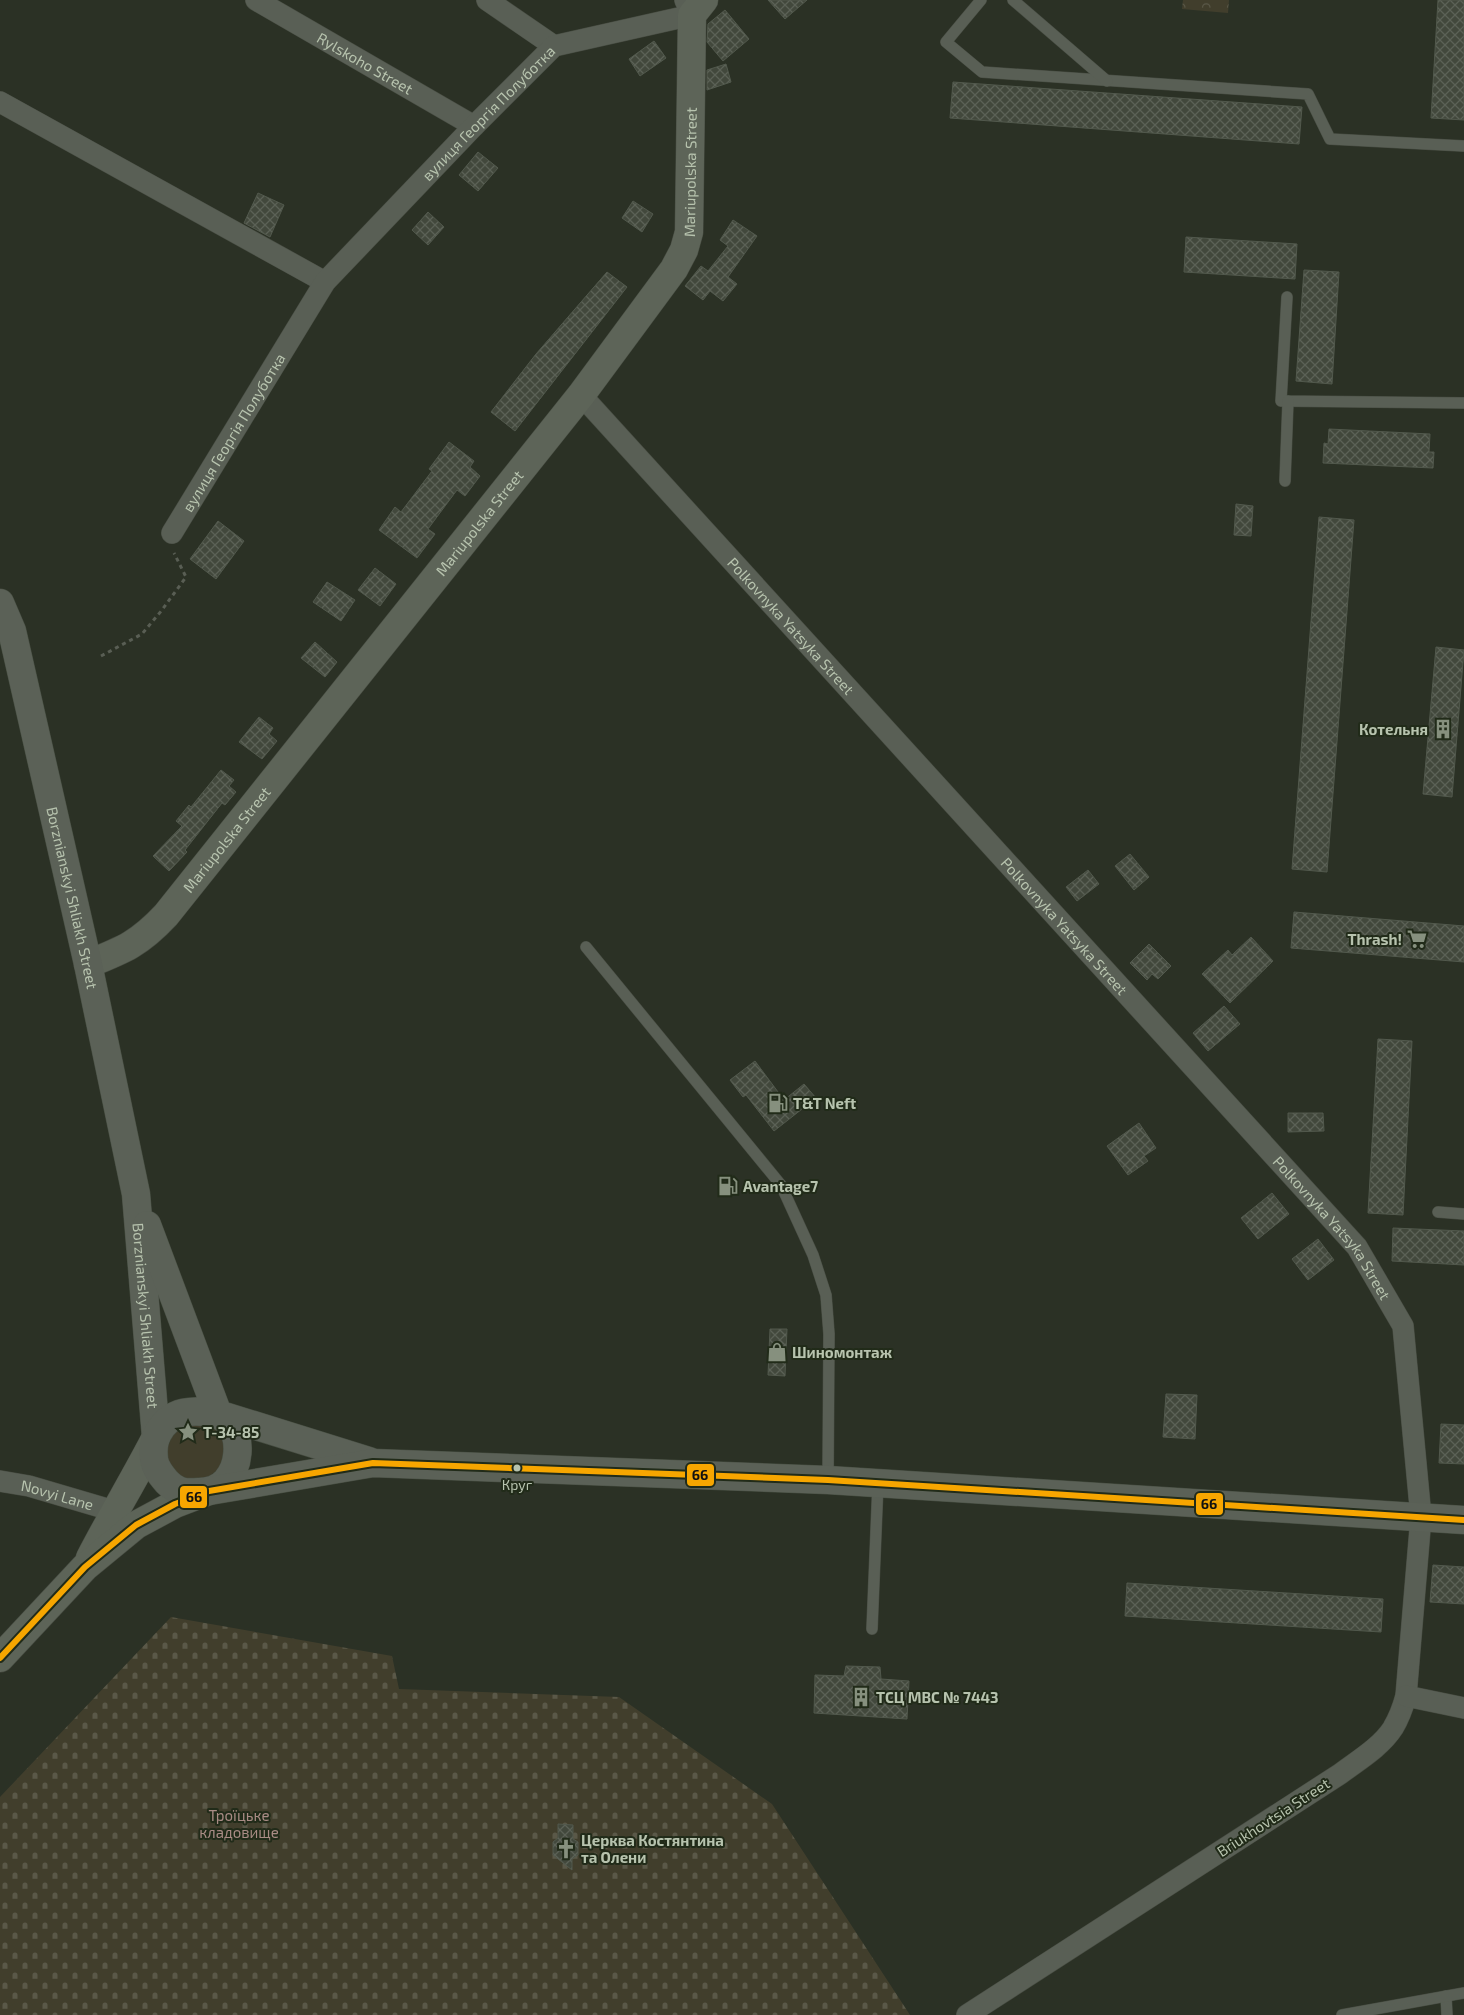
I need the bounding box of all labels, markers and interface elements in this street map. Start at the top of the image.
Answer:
street label: Rylskoho Street [314,28,416,98]
street label: вулиця Георгія Полуботка [418,42,558,184]
street label: Mariupolska Street [680,107,700,237]
street label: вулиця Георгія Полуботка [178,350,289,515]
street label: Mariupolska Street [431,466,527,579]
street label: Polkovnyka Yatsyka Street [724,553,858,698]
building icon: Котельня [1432,718,1454,740]
place label: Котельня [1359,720,1428,738]
street label: Mariupolska Street [179,783,274,896]
street label: Borznianskyi Shliakh Street [43,805,102,991]
street label: Polkovnyka Yatsyka Street [997,854,1132,998]
supermarket icon: Thrash! [1406,928,1428,950]
place label: Thrash! [1348,930,1402,948]
fuel station icon: T&T Neft [767,1092,789,1114]
place label: T&T Neft [793,1094,856,1112]
street label: Polkovnyka Yatsyka Street [1270,1152,1395,1303]
fuel station icon: Avantage7 [717,1175,739,1197]
place label: Avantage7 [743,1177,818,1195]
street label: Borznianskyi Shliakh Street [129,1222,163,1409]
shop icon: Шиномонтаж [766,1341,788,1363]
place label: Шиномонтаж [792,1343,893,1361]
place icon: Т-34-85 [177,1421,199,1443]
place label: Т-34-85 [203,1423,259,1441]
marker: Круг [512,1463,522,1473]
line badge: 66 [686,1463,715,1487]
text: 66 [692,1466,708,1483]
street label: Novyi Lane [20,1476,96,1514]
place label: Круг [502,1476,533,1493]
line badge: 66 [179,1485,208,1509]
text: 66 [186,1488,202,1505]
line badge: 66 [1195,1492,1224,1516]
text: 66 [1201,1495,1217,1512]
building icon: ТСЦ МВС № 7443 [850,1686,872,1708]
place label: ТСЦ МВС № 7443 [876,1688,999,1706]
street label: Briukhovtsia Street [1213,1774,1333,1860]
park label: Троїцьке кладовище [199,1806,279,1841]
place label: Церква Костянтина та Олени [581,1831,724,1866]
church icon: Церква Костянтина та Олени [555,1838,577,1860]

